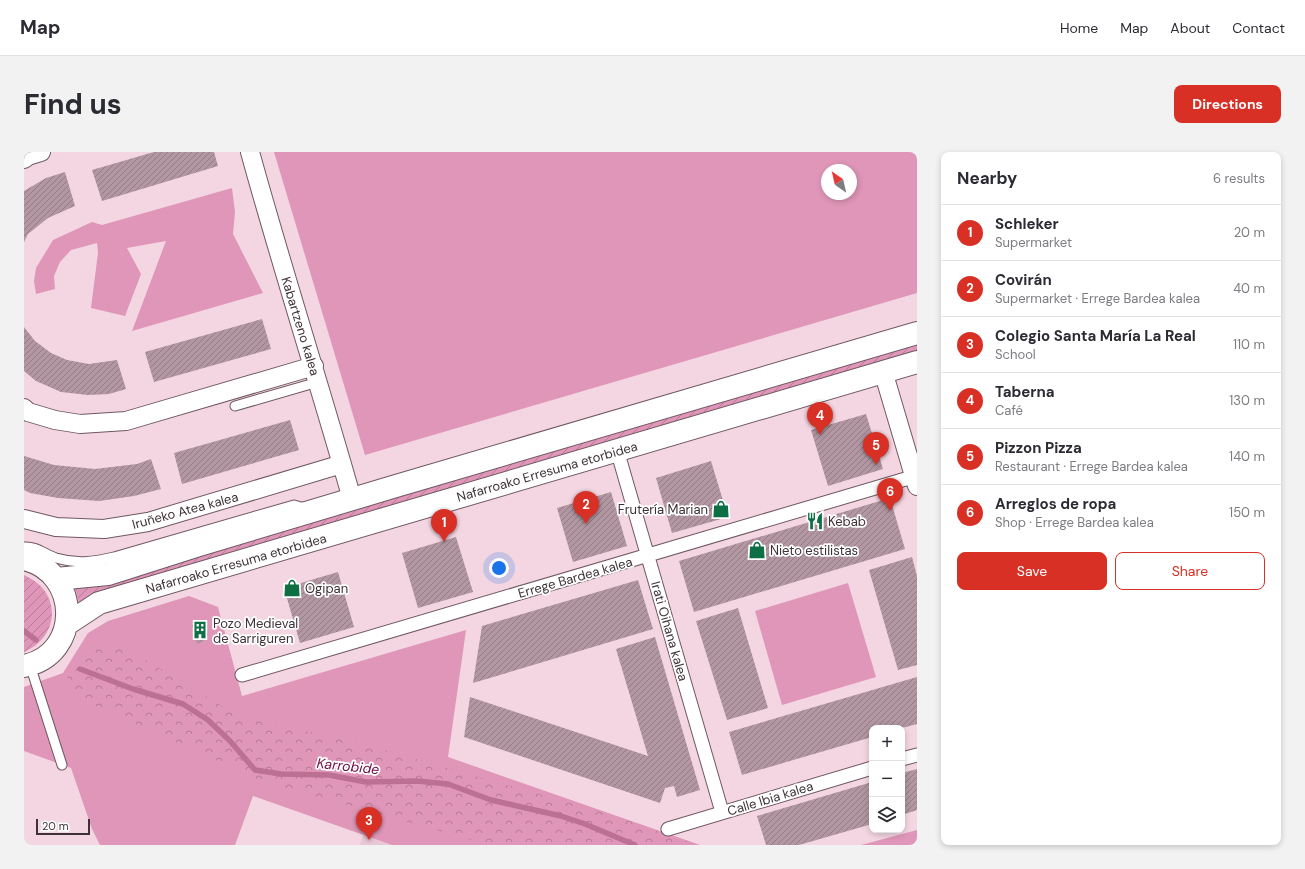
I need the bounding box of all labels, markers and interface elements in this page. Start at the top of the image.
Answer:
text: Map [20,15,60,40]
text: Home [1060,19,1098,37]
text: Map [1120,19,1148,37]
text: About [1170,19,1210,37]
text: Contact [1232,19,1285,37]
button: Directions [1174,85,1281,123]
text: Find us [24,86,122,123]
north arrow [821,164,857,200]
text: Nearby [957,167,1017,189]
text: 6 results [1213,170,1265,187]
text: Schleker [995,214,1059,234]
text: 1 [968,224,972,241]
text: 20 m [1234,224,1265,241]
text: Supermarket [995,234,1072,251]
text: Covirán [995,270,1052,290]
street label: Kabartzeno kalea [277,275,324,378]
text: 2 [966,280,974,297]
text: 40 m [1233,280,1265,297]
text: Supermarket · Errege Bardea kalea [995,290,1200,307]
text: Colegio Santa María La Real [995,326,1196,346]
text: 3 [966,336,974,353]
text: 110 m [1233,336,1265,353]
text: School [995,346,1036,363]
text: Taberna [995,382,1054,402]
text: 4 [966,392,974,409]
text: 130 m [1229,392,1265,409]
pin: 4 [807,402,833,435]
text: Café [995,402,1023,419]
pin: 5 [863,432,889,465]
street label: Nafarroako Erresuma etorbidea [455,437,640,505]
text: Pizzon Pizza [995,438,1082,458]
text: 5 [966,448,974,465]
text: 140 m [1229,448,1265,465]
text: Restaurant · Errege Bardea kalea [995,458,1188,475]
pin: 6 [877,478,903,511]
street label: Iruñeko Atea kalea [130,488,240,533]
pin: 2 [573,491,599,524]
text: Arreglos de ropa [995,494,1116,514]
shop icon: Frutería Marian [711,499,731,519]
place label: Frutería Marian [618,501,708,518]
text: 6 [966,504,974,521]
text: 150 m [1229,504,1265,521]
pin: 1 [431,509,457,542]
restaurant icon: Kebab [805,511,825,531]
place label: Kebab [828,513,866,530]
text: Shop · Errege Bardea kalea [995,514,1154,531]
street label: Nafarroako Erresuma etorbidea [144,529,329,597]
shop icon: Nieto estilistas [747,540,767,560]
place label: Nieto estilistas [770,542,858,559]
button: Save [957,552,1107,590]
button: Share [1115,552,1265,590]
street label: Errege Bardea kalea [516,553,634,602]
your location [489,558,509,578]
shop icon: Ogipan [282,578,302,598]
street label: Irati Oihana kalea [647,579,692,683]
place label: Ogipan [305,580,348,597]
place label: Pozo Medieval de Sarriguren [213,615,298,647]
building icon: Pozo Medieval de Sarriguren [190,620,210,640]
map controls [869,725,905,833]
button: + [869,725,905,761]
water label: Karrobide [316,754,380,778]
button: − [869,761,905,797]
street label: Calle Ibia kalea [725,777,815,820]
button: layers [869,797,905,833]
pin: 3 [356,807,382,840]
scale bar [36,817,90,836]
text: 20 m [42,819,68,833]

